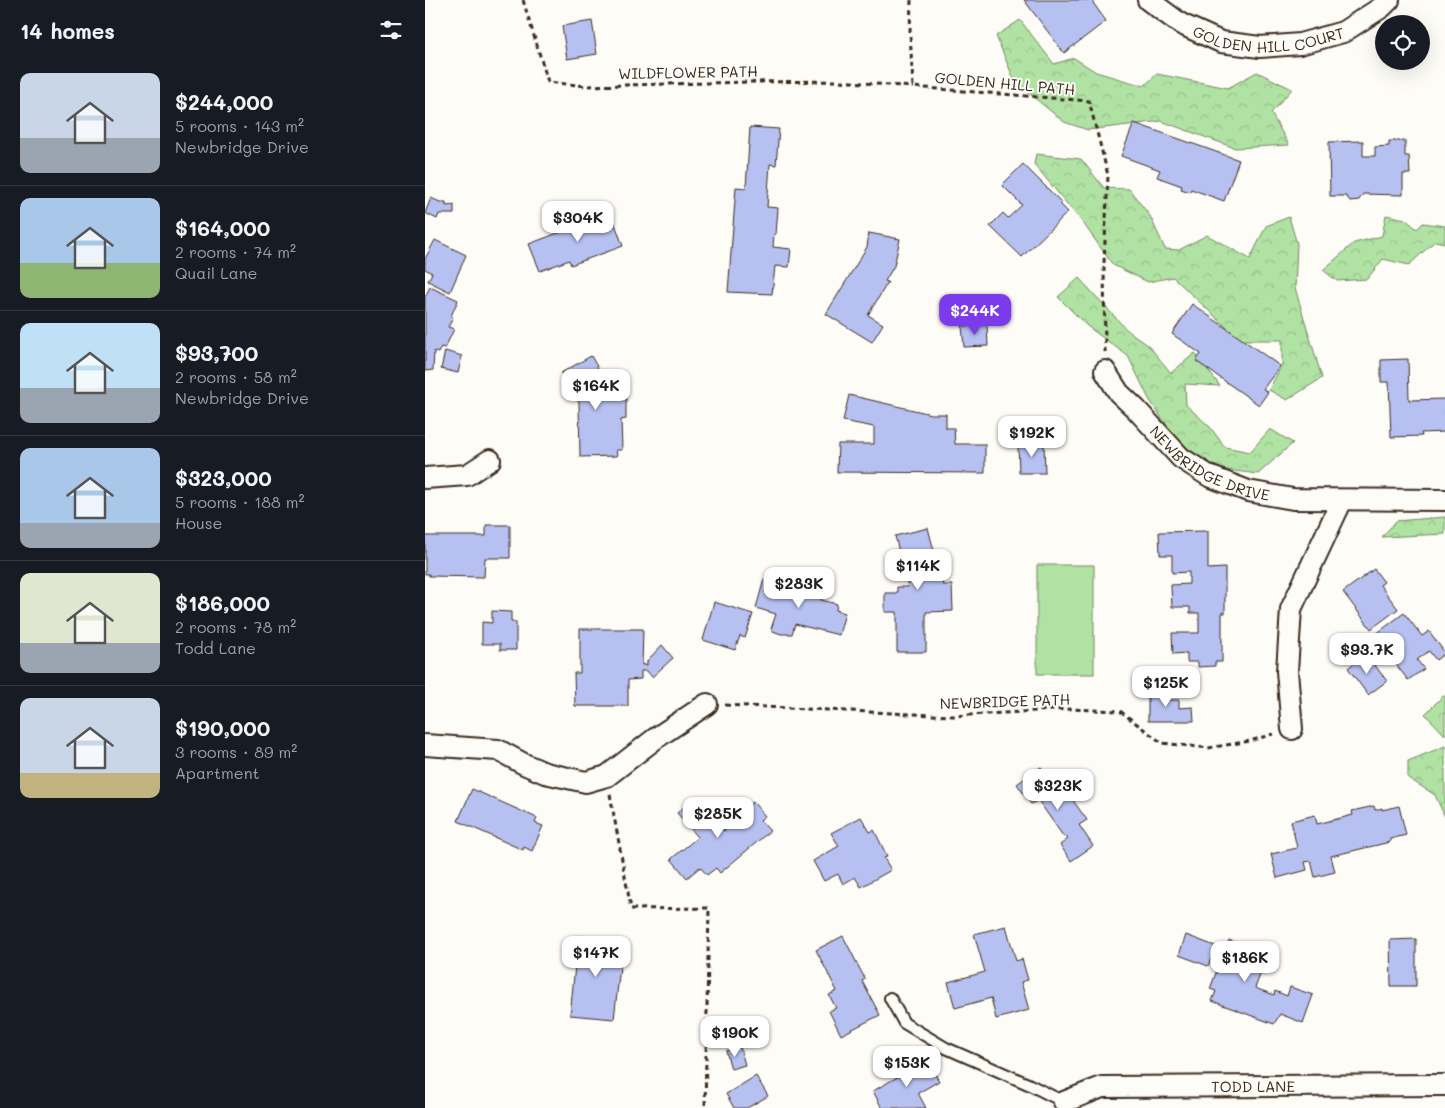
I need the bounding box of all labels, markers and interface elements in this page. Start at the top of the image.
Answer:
map controls [1375,15,1430,70]
button: locate [1375,15,1430,70]
icon: filters [377,16,405,44]
text: 14 homes [20,17,115,44]
street label: GOLDEN HILL COURT [1191,18,1345,36]
text: GOLDEN HILL COURT [1190,21,1346,57]
street label: WILDFLOWER PATH [618,61,758,83]
street label: GOLDEN HILL PATH [934,67,1076,99]
text: $244,000 [175,88,273,115]
icon: home [60,93,120,153]
text: 5 rooms · 143 m² [175,115,304,136]
text: Newbridge Drive [175,136,309,157]
pin: $304K [543,200,613,243]
text: $304K [553,206,603,227]
text: $164,000 [175,214,270,241]
icon: home [60,218,120,278]
text: 2 rooms · 74 m² [175,241,296,262]
text: Quail Lane [175,262,257,283]
pin: $244K [940,294,1010,336]
text: $244K [950,299,1000,320]
text: $93,700 [175,339,258,366]
icon: home [60,343,120,403]
text: 2 rooms · 58 m² [175,366,297,387]
pin: $164K [561,368,631,411]
text: $164K [572,374,620,395]
text: Newbridge Drive [175,387,309,408]
pin: $192K [997,416,1067,458]
text: $192K [1009,421,1055,442]
street label: NEWBRIDGE DRIVE [1146,421,1272,505]
text: $323,000 [175,464,272,491]
icon: home [60,468,120,528]
text: 5 rooms · 188 m² [175,491,305,512]
text: House [175,512,222,533]
pin: $114K [883,548,953,591]
text: $114K [896,554,940,575]
pin: $283K [764,566,834,609]
text: $283K [775,572,823,593]
text: $186,000 [175,589,270,616]
icon: home [60,593,120,653]
text: 2 rooms · 78 m² [175,616,296,637]
pin: $93.7K [1326,632,1408,675]
text: Todd Lane [175,637,256,658]
text: $93.7K [1340,638,1394,659]
pin: $125K [1131,666,1201,708]
text: $125K [1143,671,1189,692]
street label: NEWBRIDGE PATH [939,689,1071,713]
text: $190,000 [175,714,270,741]
icon: home [60,718,120,778]
text: 3 rooms · 89 m² [175,741,297,762]
text: Apartment [175,762,260,783]
pin: $323K [1023,768,1093,811]
text: $323K [1034,774,1082,795]
pin: $285K [683,796,753,839]
text: $285K [694,802,742,823]
pin: $147K [561,936,631,978]
pin: $186K [1210,940,1280,983]
text: $147K [573,941,619,962]
text: $186K [1221,946,1269,967]
pin: $190K [700,1016,770,1058]
text: $190K [711,1021,759,1042]
pin: $153K [872,1046,942,1088]
text: $153K [884,1051,930,1072]
street label: TODD LANE [1211,1076,1295,1096]

